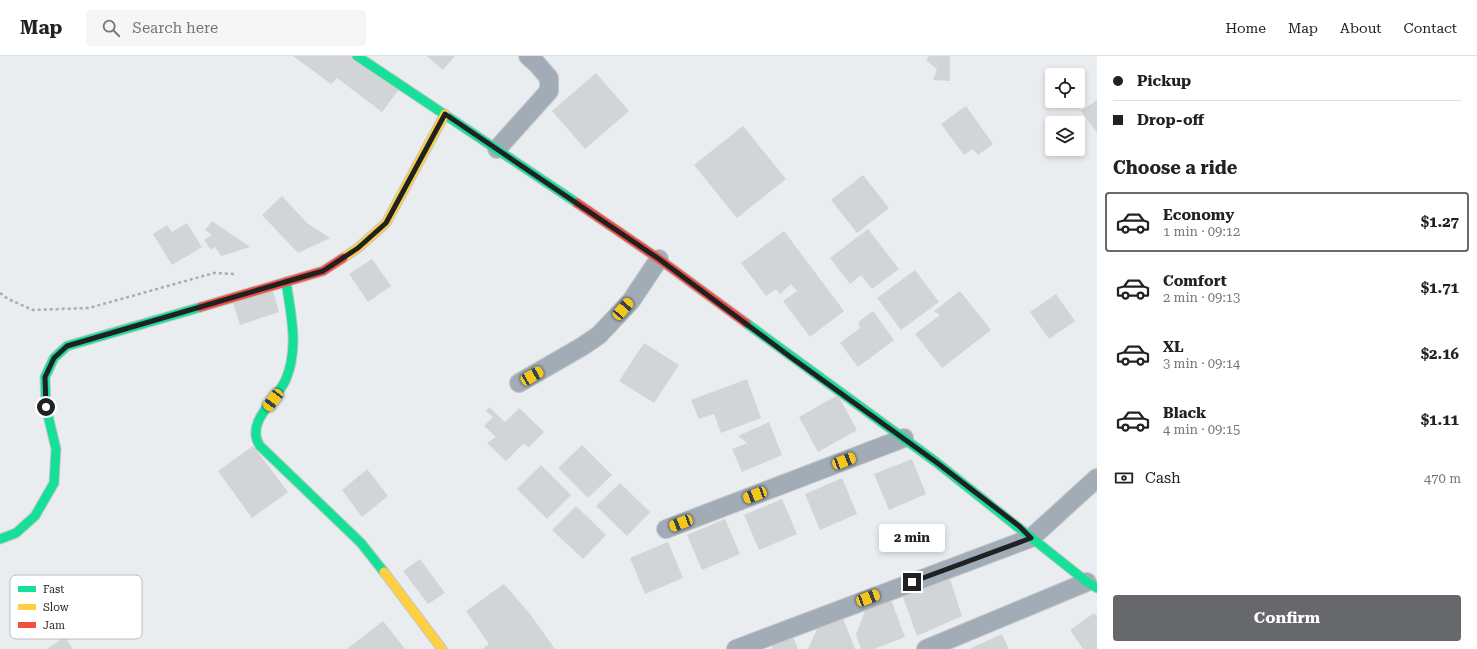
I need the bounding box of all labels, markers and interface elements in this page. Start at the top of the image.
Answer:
search box [86,10,366,46]
text: Map [20,16,62,39]
icon: search [100,17,122,39]
text: Search here [132,19,218,37]
text: Home [1225,20,1266,36]
text: Map [1288,20,1318,36]
text: About [1340,20,1382,36]
text: Contact [1404,20,1457,36]
map controls [1045,68,1085,156]
button: locate [1045,68,1085,108]
text: Pickup [1137,72,1191,90]
text: Drop-off [1137,111,1204,129]
button: layers [1045,116,1085,156]
text: Choose a ride [1113,157,1237,178]
icon: car [1115,204,1151,240]
text: Economy [1163,206,1234,224]
text: $1.27 [1421,213,1459,231]
text: 1 min · 09:12 [1163,224,1240,239]
icon: car [1115,270,1151,306]
text: Comfort [1163,272,1227,290]
text: $1.71 [1421,279,1459,297]
text: 2 min · 09:13 [1163,290,1240,305]
car [611,296,635,322]
icon: car [1115,336,1151,372]
text: XL [1163,338,1184,356]
text: $2.16 [1421,345,1459,363]
text: 3 min · 09:14 [1163,356,1240,371]
car [519,365,545,387]
car [261,387,285,413]
route start [37,398,55,416]
icon: car [1115,402,1151,438]
text: Black [1163,404,1206,422]
text: $1.11 [1421,411,1459,429]
text: 4 min · 09:15 [1163,422,1240,437]
car [831,451,857,471]
icon: cash [1113,467,1135,489]
text: Cash [1145,469,1181,487]
text: 470 m [1424,471,1461,486]
car [742,485,768,505]
car [668,513,694,533]
callout: 2 min [879,524,945,552]
text: 2 min [894,530,930,545]
route end [903,573,921,591]
legend [10,575,142,639]
text: Fast [43,583,64,596]
car [855,588,881,608]
button: Confirm [1113,595,1461,641]
text: Slow [43,601,70,614]
text: Jam [43,619,65,632]

